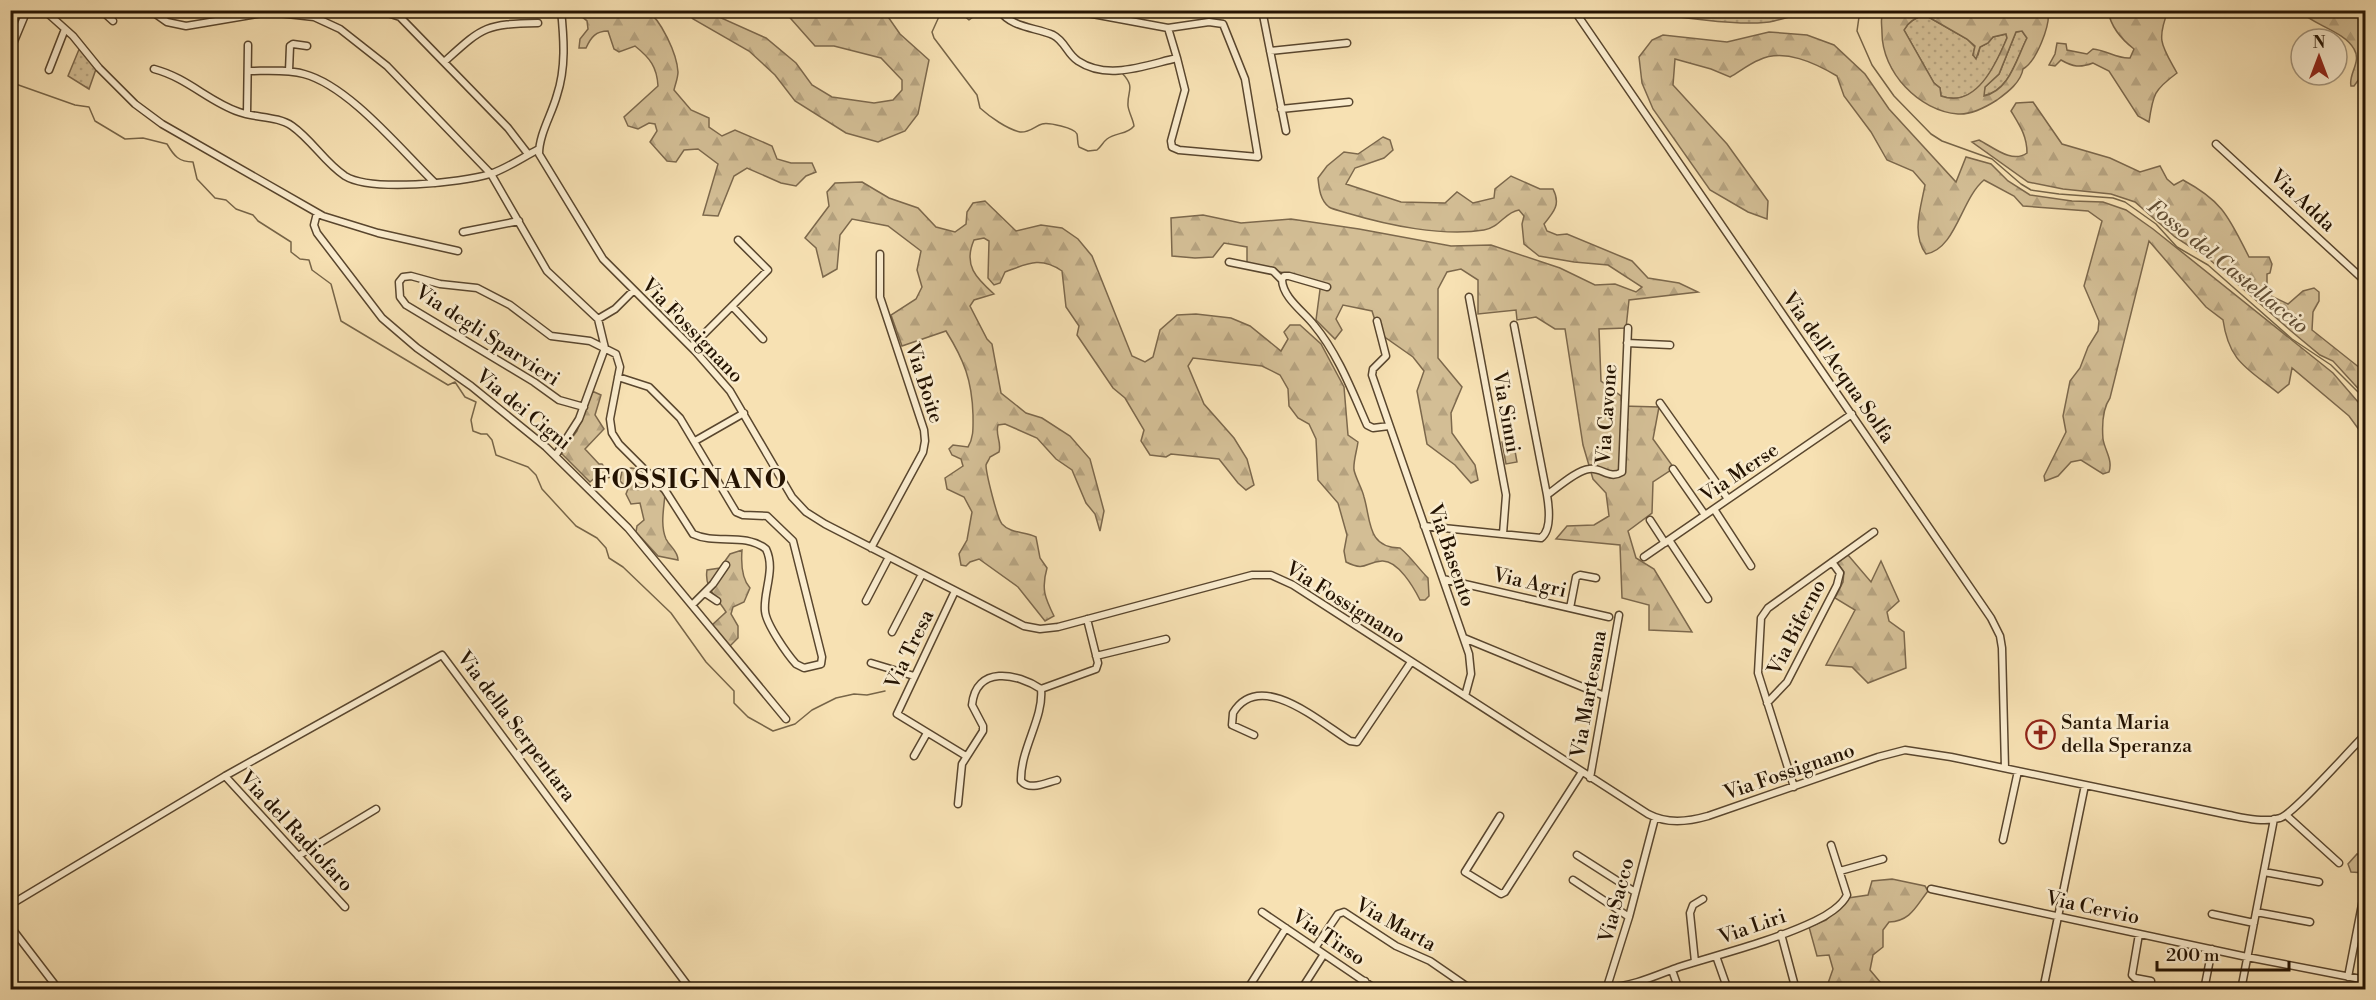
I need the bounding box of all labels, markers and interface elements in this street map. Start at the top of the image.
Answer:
north arrow [2289,27,2349,87]
text: N [2313,33,2326,53]
street label: Via Adda [2263,164,2340,238]
water label: Fosso del Castellaccio [2141,194,2313,340]
street label: Via Fossignano [635,272,748,389]
street label: Via degli Sparvieri [409,280,565,393]
street label: Via dell'Acqua Solfa [1776,287,1900,449]
street label: Via Boite [899,339,948,427]
street label: Via Cavone [1591,363,1623,466]
street label: Via dei Cigni [470,364,576,456]
street label: Via Sinni [1486,368,1525,455]
street label: Via Merse [1695,438,1784,509]
district label: FOSSIGNANO [592,464,788,496]
street label: Via Basento [1421,500,1480,610]
street label: Via Fossignano [1280,556,1410,650]
street label: Via Agri [1489,563,1569,604]
street label: Via Biferno [1762,576,1832,680]
street label: Via Tresa [880,605,941,694]
street label: Via Martesana [1566,628,1613,761]
street label: Via della Serpentara [450,646,581,808]
place label: Santa Maria della Speranza [2061,711,2193,759]
church icon: Santa Maria della Speranza [2024,718,2056,750]
street label: Via Fossignano [1720,738,1858,807]
street label: Via del Radiofaro [233,766,358,898]
street label: Via Sacco [1594,855,1641,947]
street label: Via Cervio [2043,886,2142,931]
street label: Via Marta [1350,892,1441,958]
street label: Via Tirso [1286,904,1370,972]
street label: Via Liri [1715,904,1790,951]
scale bar [2157,934,2289,972]
text: 200 m [2166,944,2220,967]

